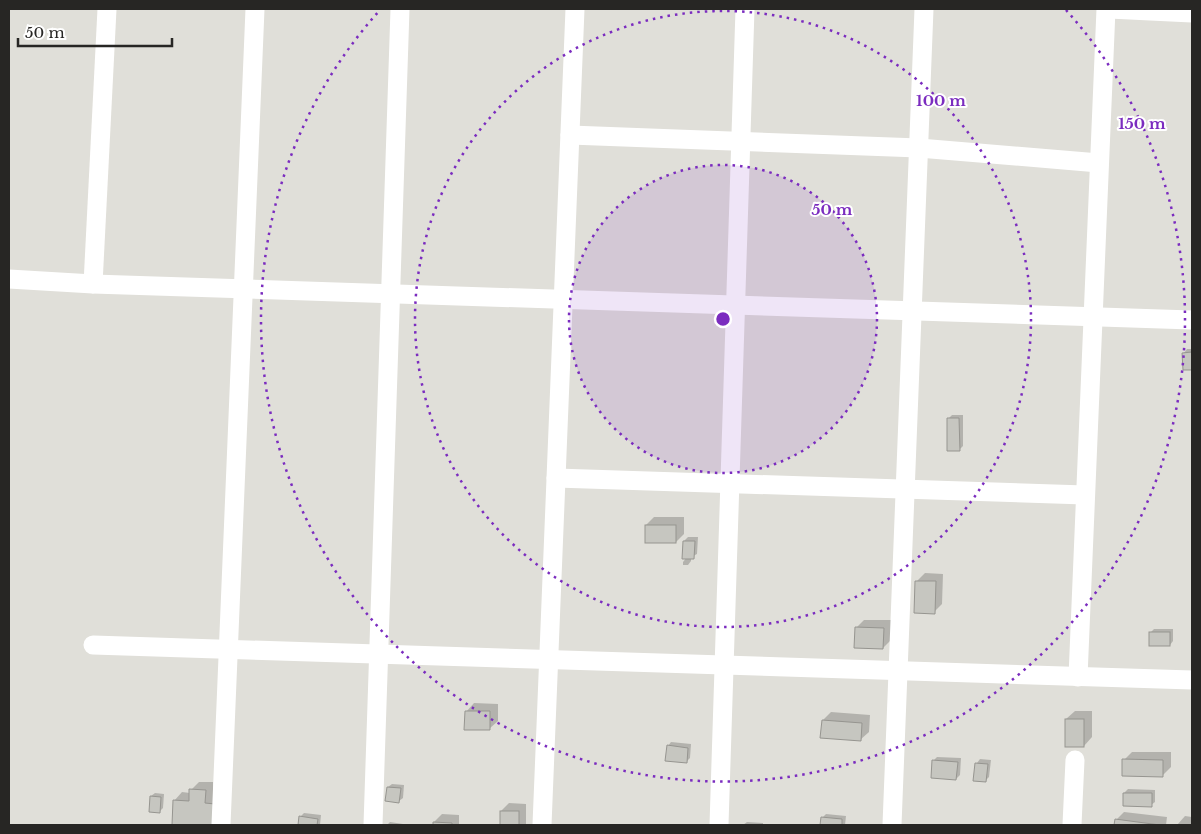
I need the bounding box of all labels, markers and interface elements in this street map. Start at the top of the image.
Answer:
scale bar [18,15,171,47]
text: 50 m [25,23,65,42]
text: 100 m [916,91,966,110]
text: 150 m [1118,114,1166,133]
text: 50 m [812,200,853,219]
centre of rings [714,310,732,328]

